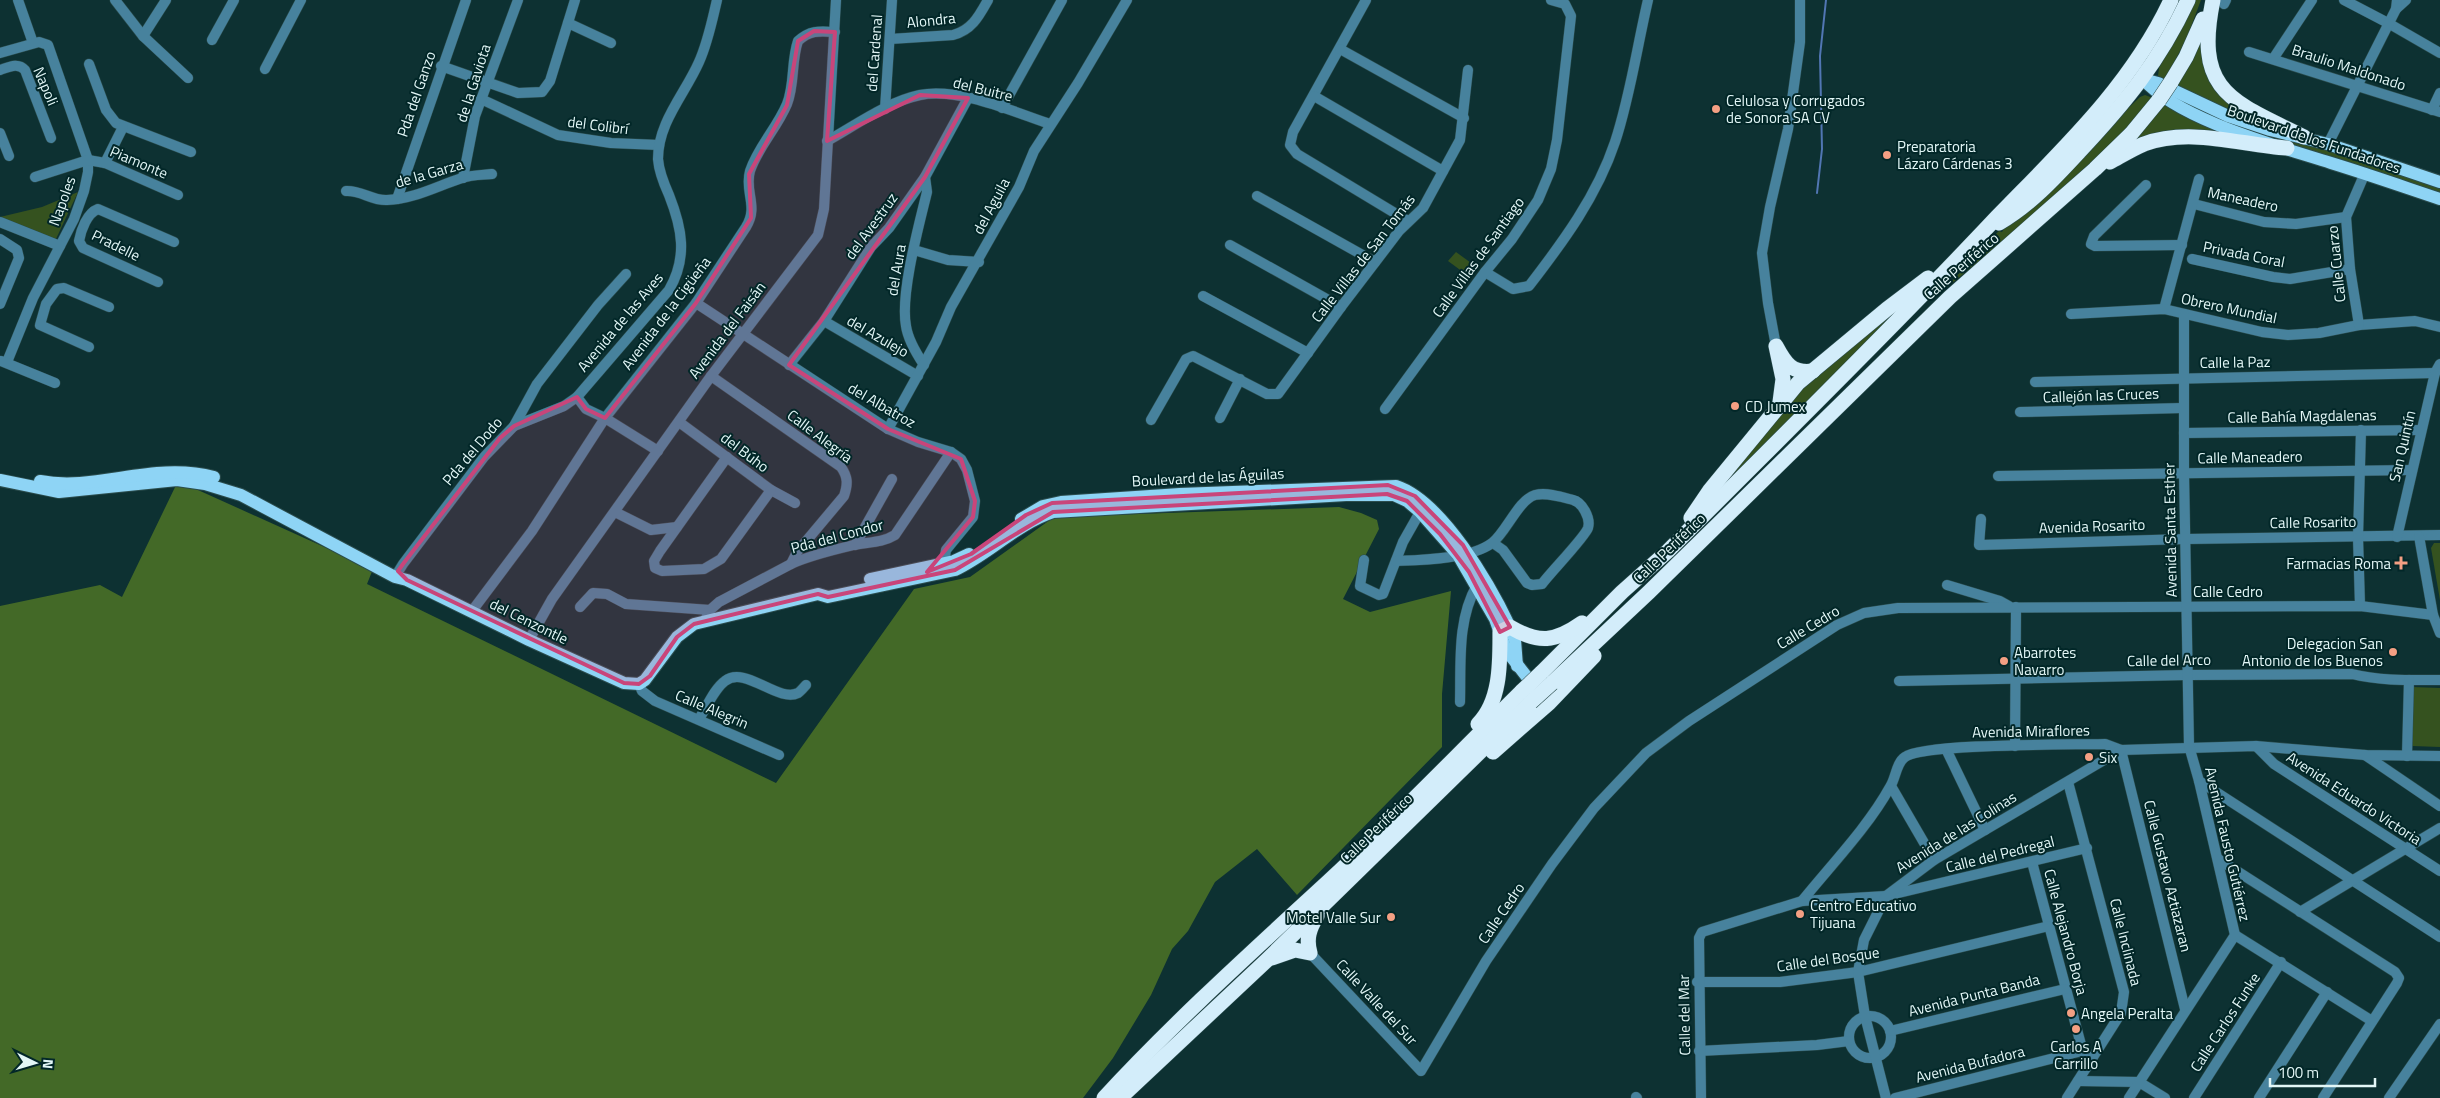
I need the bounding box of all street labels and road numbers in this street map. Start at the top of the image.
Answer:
street label: Alondra [905,6,957,34]
street label: del Cardenal [860,14,888,92]
street label: Braulio Maldonado [2289,38,2409,96]
street label: de la Gaviota [450,41,497,125]
street label: Pda del Ganzo [391,48,441,140]
street label: Napoli [28,63,64,109]
street label: del Buitre [951,71,1015,107]
street label: Boulevard de los Fundadores [2224,99,2404,179]
street label: del Colibrí [566,110,632,140]
street label: Piamonte [106,139,172,185]
street label: de la Garza [392,152,466,194]
street label: Napoles [42,173,82,229]
street label: del Aguila [967,173,1016,238]
street label: Maneadero [2206,180,2281,218]
street label: del Avestruz [839,188,903,264]
street label: Calle Villas de San Tomás [1305,189,1421,327]
street label: Calle Villas de Santiago [1426,192,1530,322]
street label: Pradelle [88,223,144,267]
street label: Calle Cuarzo [2321,225,2351,303]
street label: Calle Periférico [1918,227,2004,305]
street label: Privada Coral [2201,235,2287,273]
street label: del Aura [880,242,912,298]
street label: Avenida de la Cigüeña [616,251,717,375]
street label: Avenida de las Aves [571,267,669,377]
street label: Avenida del Faisán [683,277,771,383]
street label: Obrero Mundial [2179,287,2279,329]
street label: del Azulejo [843,309,913,363]
street label: Calle la Paz [2199,350,2271,374]
street label: del Albatroz [844,376,920,434]
street label: Callejón las Cruces [2043,381,2160,409]
street label: Calle Bahía Magdalenas [2227,403,2377,429]
street label: Calle Alegría [782,404,858,469]
street label: San Quintín [2383,408,2421,484]
street label: Pda del Dodo [436,412,508,490]
street label: del Búho [716,426,774,478]
street label: Calle Maneadero [2197,445,2303,469]
street label: Boulevard de las Águilas [1131,462,1285,492]
street label: Avenida Santa Esther [2157,463,2183,597]
street label: Calle Periférico [1627,507,1711,589]
street label: Calle Rosarito [2269,510,2357,534]
street label: Pda del Condor [788,513,886,559]
street label: Avenida Rosarito [2038,513,2146,539]
street label: Calle Cedro [2193,580,2263,603]
street label: del Cenzontle [486,592,572,650]
street label: Calle Cedro [1772,599,1844,655]
street label: Calle del Arco [2127,648,2211,672]
street label: Calle Alegrin [672,683,752,735]
street label: Avenida Miraflores [1972,718,2090,744]
street label: Avenida Eduardo Victoria [2282,746,2426,851]
street label: Avenida Fausto Gutiérrez [2199,765,2257,924]
street label: Avenida de las Colinas [1891,785,2021,879]
street label: Calle Periférico [1334,787,1418,869]
street label: Calle Gustavo Aztiazaran [2138,798,2198,954]
street label: Calle del Pedregal [1943,829,2057,879]
street label: Calle Alejandro Borja [2038,866,2094,998]
street label: Calle Cedro [1472,878,1530,948]
street label: Calle Inclinada [2104,896,2148,989]
street label: Calle del Bosque [1775,940,1881,978]
street label: Calle Valle del Sur [1331,954,1423,1050]
street label: Avenida Punta Banda [1906,967,2043,1022]
street label: Calle Carlos Funke [2184,968,2266,1076]
street label: Calle del Mar [1672,974,1696,1056]
street label: Avenida Bufadora [1913,1039,2027,1089]

